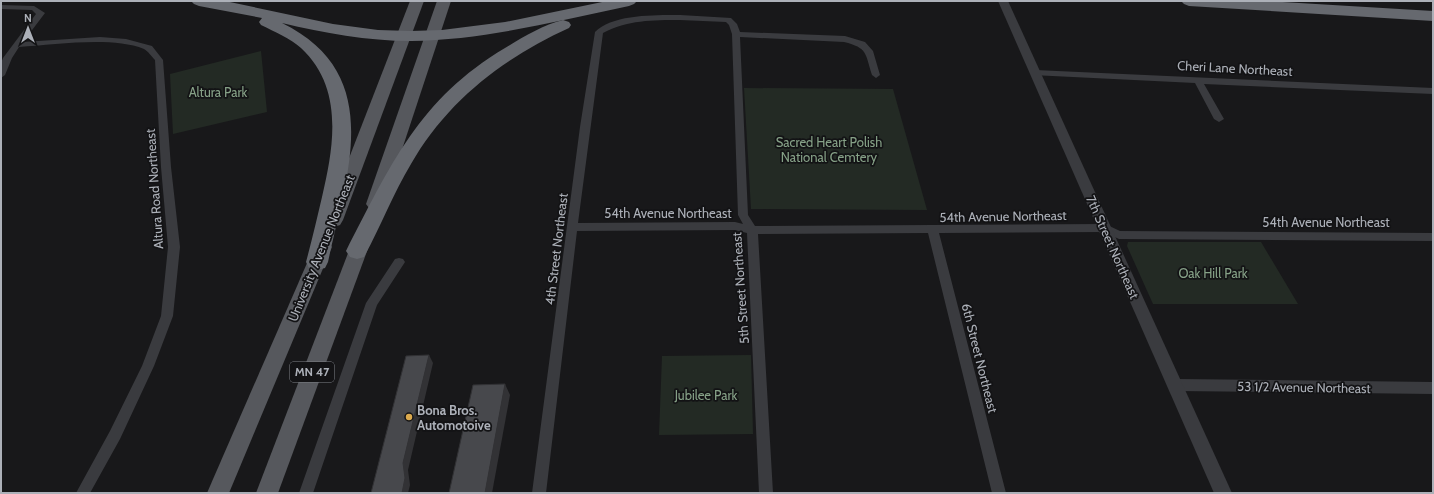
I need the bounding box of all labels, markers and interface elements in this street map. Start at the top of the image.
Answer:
north arrow [8,8,48,48]
text: N [24,11,32,25]
street label: Cheri Lane Northeast [1177,57,1294,79]
park label: Altura Park [189,84,248,100]
street label: Altura Road Northeast [142,128,166,250]
park label: Sacred Heart Polish National Cemtery [776,134,882,165]
street label: University Avenue Northeast [284,172,358,324]
street label: 4th Street Northeast [541,192,571,306]
street label: 7th Street Northeast [1083,193,1143,302]
street label: 54th Avenue Northeast [604,205,732,221]
street label: 54th Avenue Northeast [939,207,1067,225]
street label: 54th Avenue Northeast [1262,214,1390,230]
street label: 5th Street Northeast [728,231,752,344]
park label: Oak Hill Park [1178,265,1248,281]
street label: 6th Street Northeast [959,302,1002,415]
road number: MN 47 [290,362,334,382]
street label: 53 1/2 Avenue Northeast [1237,378,1372,396]
park label: Jubilee Park [674,387,737,403]
place label: Bona Bros. Automotoive [417,402,491,433]
marker: Bona Bros. Automotoive [404,412,414,422]

